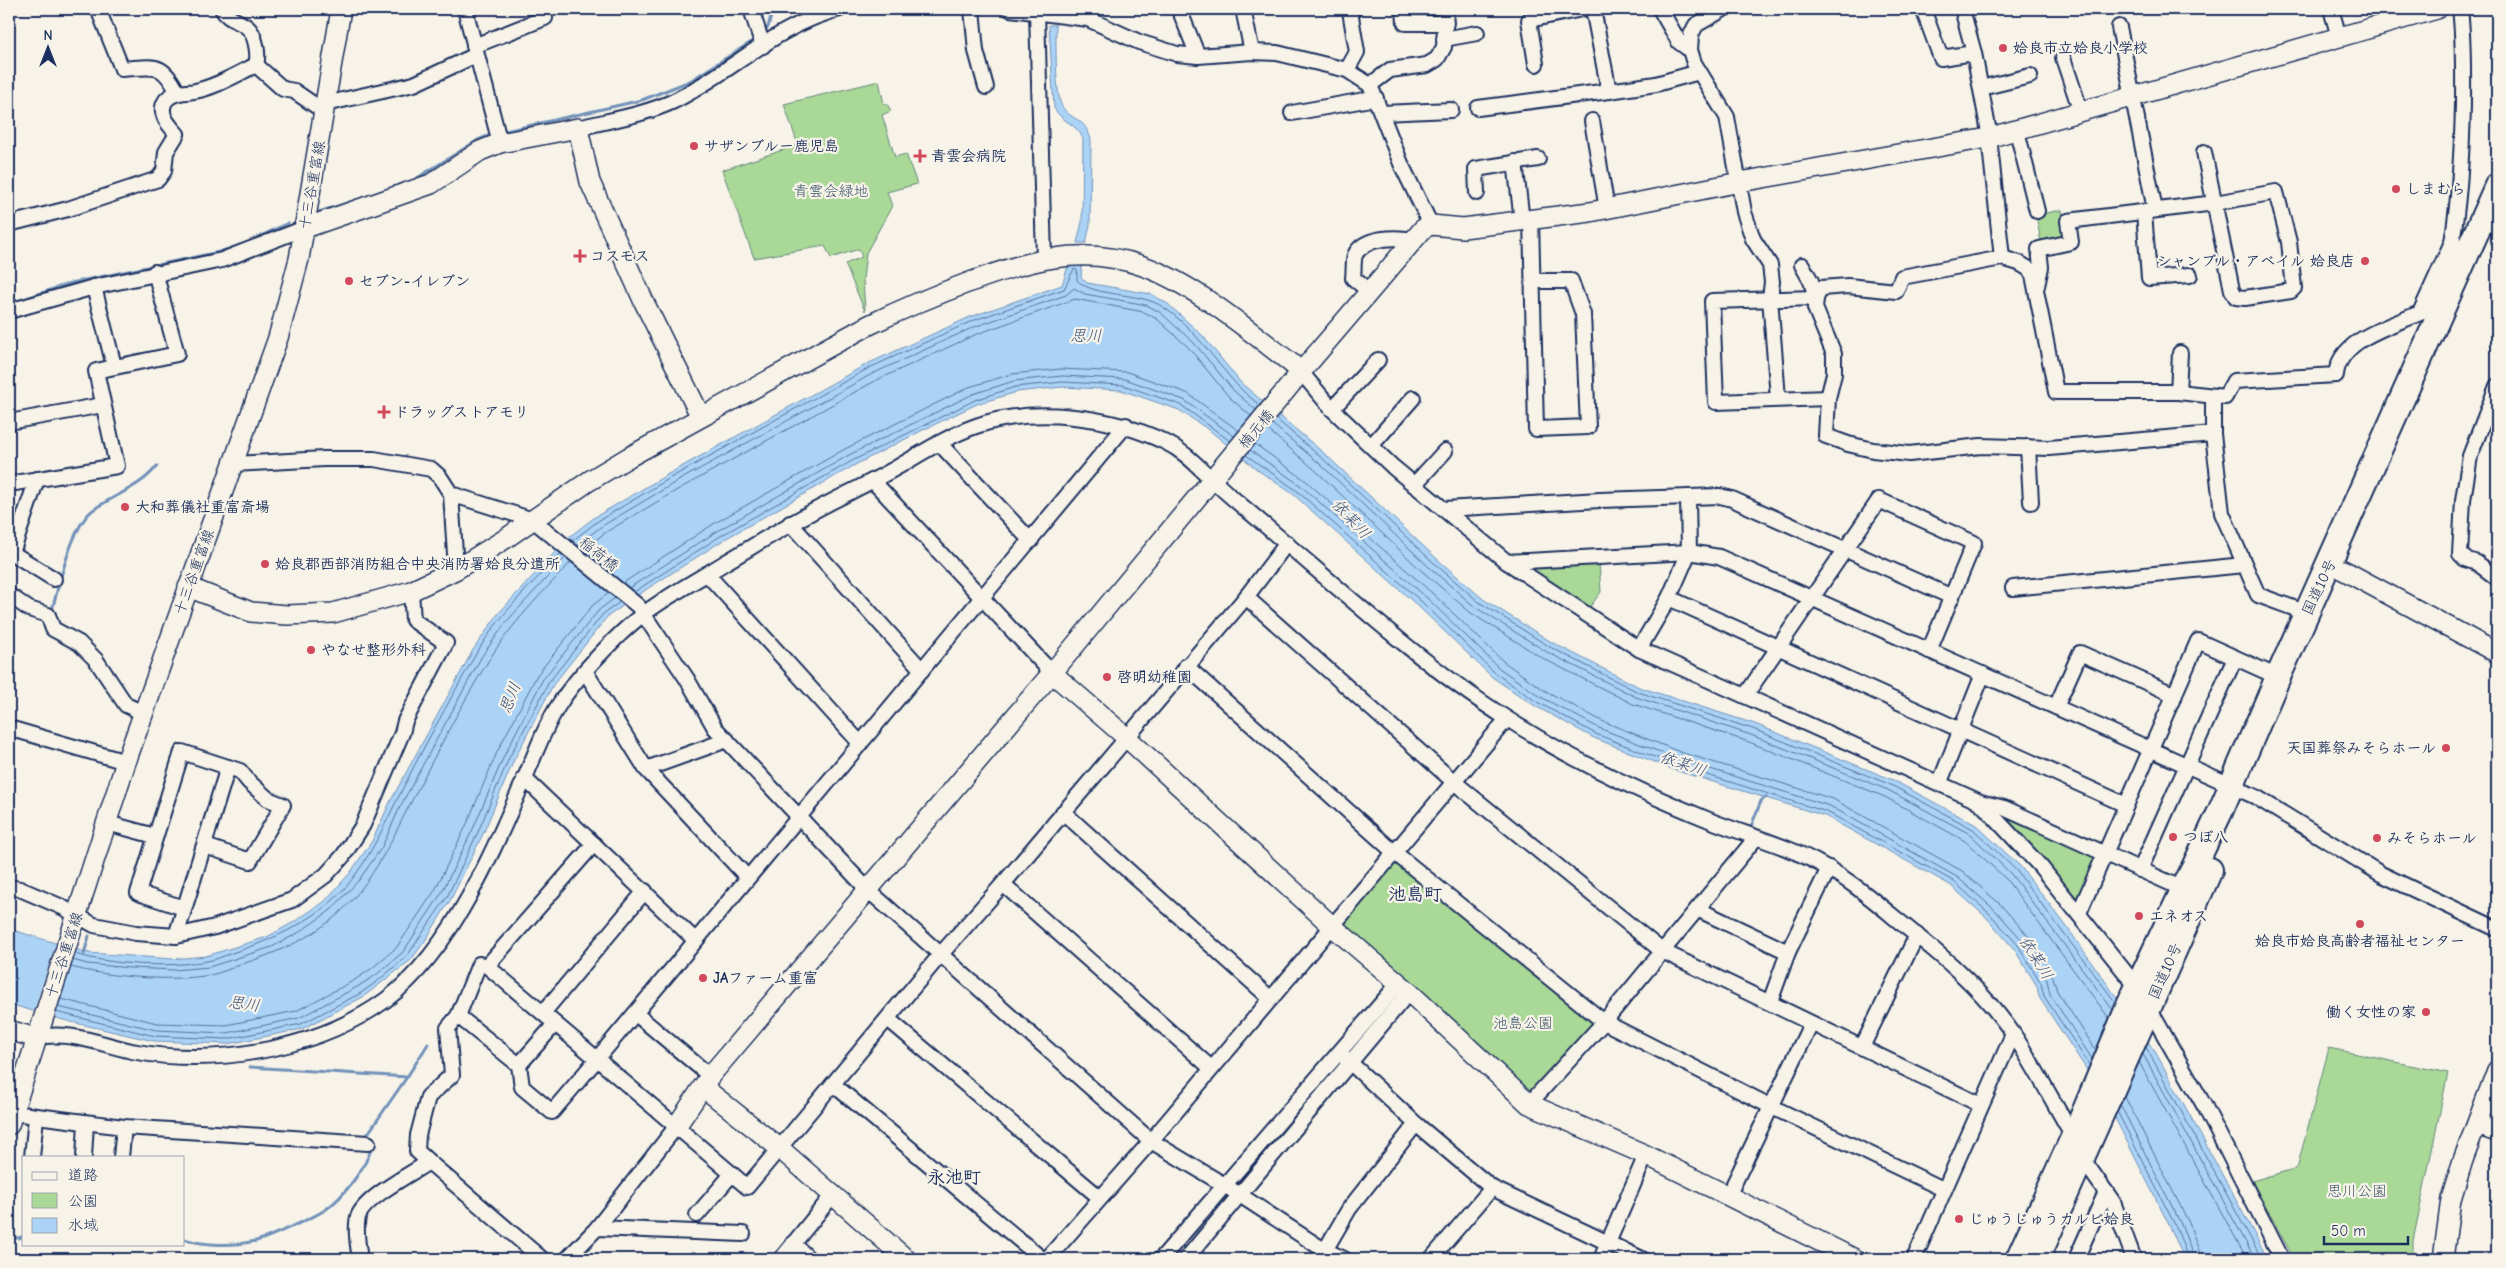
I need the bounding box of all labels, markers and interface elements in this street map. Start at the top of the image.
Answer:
north arrow [22,22,72,72]
text: N [43,27,53,44]
place label: 姶良市立姶良小学校 [2013,39,2148,57]
marker: 姶良市立姶良小学校 [1997,42,2009,54]
place label: サザンブルー鹿児島 [704,137,839,155]
street label: 十三谷重富線 [295,139,329,231]
marker: サザンブルー鹿児島 [688,140,700,152]
place label: 青雲会病院 [931,147,1006,165]
marker: 青雲会病院 [913,149,927,163]
place label: しまむら [2406,180,2466,198]
park label: 青雲会緑地 [793,182,869,200]
marker: しまむら [2390,183,2402,195]
place label: コスモス [590,247,649,265]
marker: コスモス [574,250,586,262]
place label: シャンブル・アベイル 姶良店 [2157,252,2355,270]
marker: シャンブル・アベイル 姶良店 [2359,255,2371,267]
place label: セブン-イレブン [359,272,470,290]
marker: セブン-イレブン [343,275,355,287]
water label: 思川 [1070,327,1102,345]
place label: ドラッグストアモリ [394,403,529,421]
marker: ドラッグストアモリ [378,406,390,418]
street label: 楠元橋 [1235,406,1277,452]
water label: 依某川 [1328,495,1374,543]
place label: 大和葬儀社重富斎場 [135,498,270,516]
marker: 大和葬儀社重富斎場 [119,501,131,513]
street label: 十三谷重富線 [170,527,218,617]
street label: 稲荷橋 [576,533,622,575]
place label: 姶良郡西部消防組合中央消防署姶良分遣所 [275,555,560,573]
street label: 国道10号 [2298,556,2340,618]
marker: 姶良郡西部消防組合中央消防署姶良分遣所 [259,558,271,570]
place label: やなせ整形外科 [321,641,426,659]
marker: やなせ整形外科 [305,644,317,656]
place label: 啓明幼稚園 [1117,668,1192,686]
marker: 啓明幼稚園 [1101,671,1113,683]
water label: 思川 [496,680,524,716]
place label: 天国葬祭みそらホール [2287,739,2436,757]
marker: 天国葬祭みそらホール [2440,742,2452,754]
water label: 依某川 [1657,748,1709,780]
place label: つぼ八 [2183,828,2228,846]
place label: みそらホール [2387,829,2476,847]
marker: つぼ八 [2167,831,2179,843]
marker: みそらホール [2371,832,2383,844]
district label: 池島町 [1388,884,1442,905]
place label: エネオス [2149,907,2208,925]
street label: 十三谷重富線 [42,909,86,1001]
marker: エネオス [2133,910,2145,922]
marker: 姶良市姶良高齢者福祉センター [2354,918,2366,930]
place label: 姶良市姶良高齢者福祉センター [2255,932,2465,950]
water label: 依某川 [2016,933,2056,983]
street label: 国道10号 [2145,940,2185,1002]
place label: JAファーム重富 [713,969,818,987]
marker: JAファーム重富 [697,972,709,984]
water label: 思川 [227,993,261,1015]
place label: 働く女性の家 [2326,1003,2416,1021]
marker: 働く女性の家 [2420,1006,2432,1018]
park label: 池島公園 [1493,1014,1553,1032]
legend [22,1156,185,1246]
text: 道路 [68,1166,98,1184]
district label: 永池町 [927,1167,981,1188]
park label: 思川公園 [2327,1182,2387,1200]
text: 公園 [68,1192,98,1210]
place label: じゅうじゅうカルビ姶良 [1969,1210,2135,1228]
marker: じゅうじゅうカルビ姶良 [1953,1213,1965,1225]
scale bar [2324,1213,2407,1245]
text: 水域 [68,1216,98,1234]
text: 50 m [2331,1222,2366,1240]

